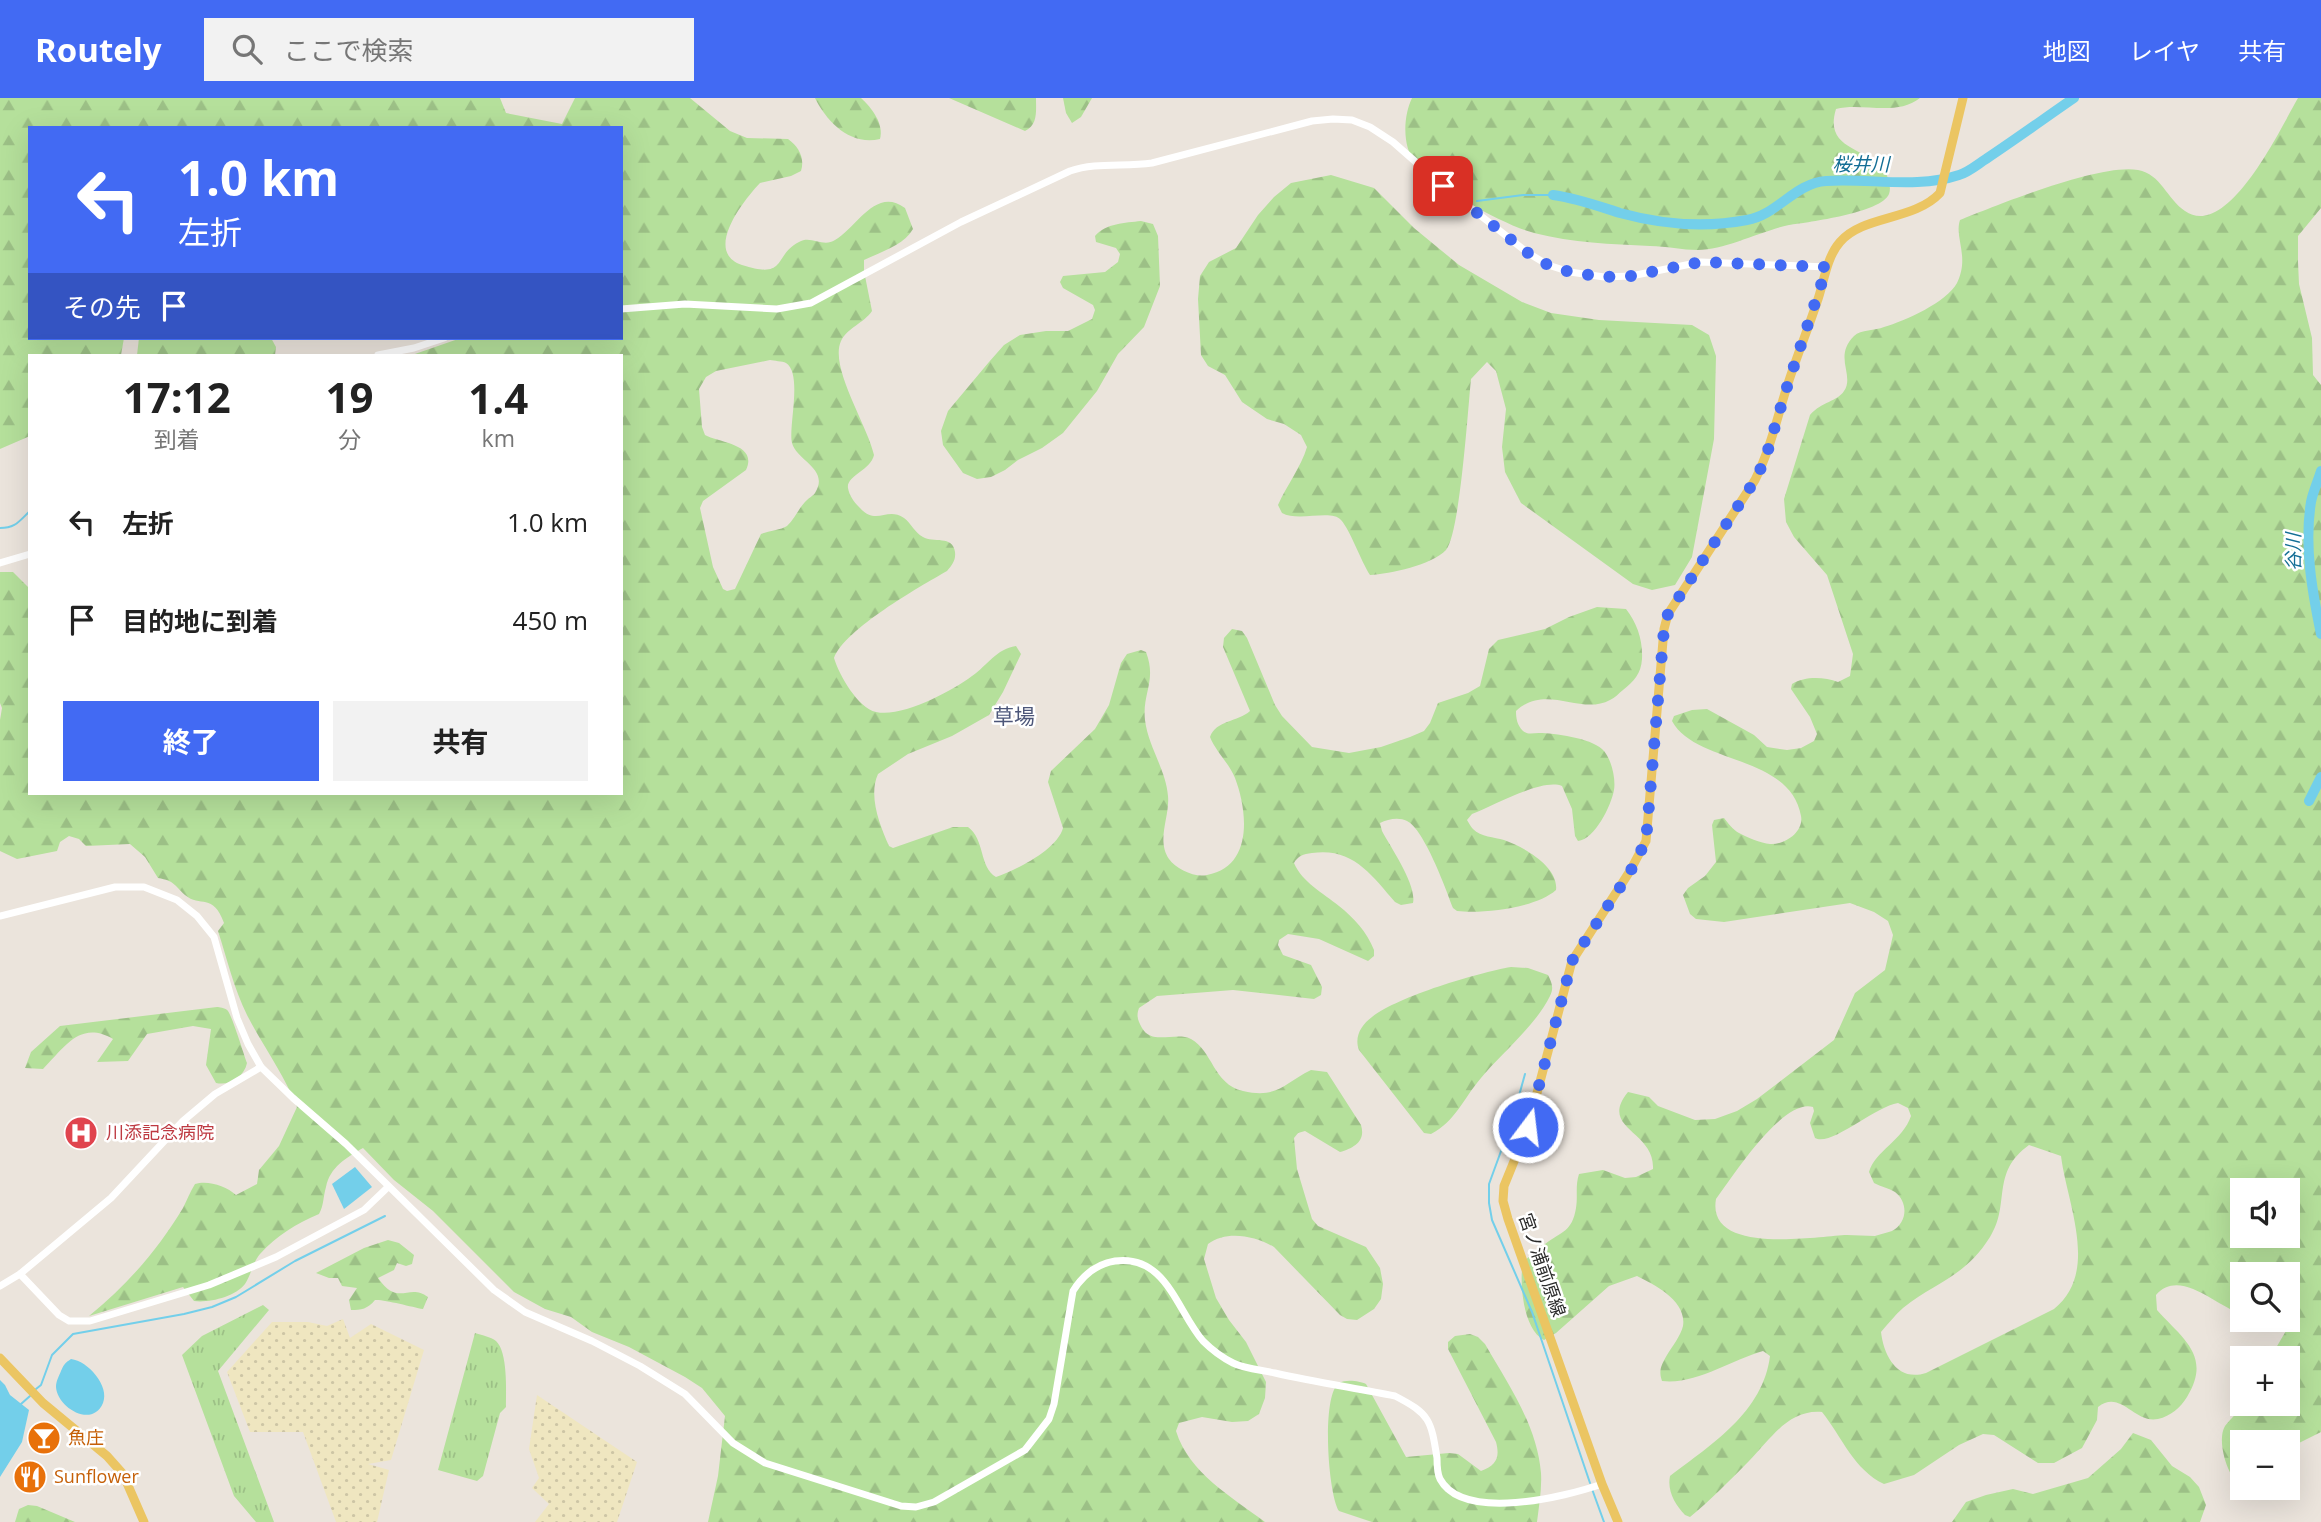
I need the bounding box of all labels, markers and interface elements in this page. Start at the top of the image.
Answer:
search box [204,18,694,81]
text: Routely [35,27,162,72]
icon: search [228,30,266,68]
text: ここで検索 [284,32,414,68]
text: 地図 [2043,34,2091,67]
text: レイヤ [2129,34,2200,67]
text: 共有 [2238,34,2286,67]
text: 1.0 km [178,144,339,210]
water label: 桜井川 [1832,151,1891,177]
icon: left [63,154,154,245]
pin [1413,156,1473,216]
icon: arrive [1424,167,1462,205]
text: 左折 [178,210,242,253]
icon: arrive [155,287,193,325]
text: その先 [63,289,141,325]
text: 17:12 [123,368,231,425]
text: 19 [325,368,374,425]
text: 1.4 [468,369,528,426]
text: km [482,422,515,454]
text: 到着 [154,423,200,455]
text: 分 [338,423,361,455]
icon: left [63,503,101,541]
text: 1.0 km [507,504,588,540]
text: 左折 [122,505,174,541]
water label: 谷川 [2280,531,2306,571]
icon: arrive [63,601,101,639]
text: 450 m [513,602,588,638]
text: 目的地に到着 [122,603,278,639]
button: 終了 [63,701,319,781]
button: 共有 [333,701,588,781]
district label: 草場 [993,702,1035,730]
position arrow [1491,1090,1565,1164]
hospital icon: 川添記念病院 [62,1114,100,1152]
place label: 川添記念病院 [106,1120,214,1144]
map controls [2230,1178,2300,1500]
button: sound [2230,1178,2300,1248]
street label: 宮ノ浦前原線 [1514,1210,1572,1320]
button: search [2230,1262,2300,1332]
button: + [2230,1346,2300,1416]
bar icon: 魚庄 [25,1419,63,1457]
place label: 魚庄 [68,1425,104,1449]
button: − [2230,1430,2300,1500]
restaurant icon: Sunflower [11,1458,49,1496]
place label: Sunflower [54,1464,139,1488]

